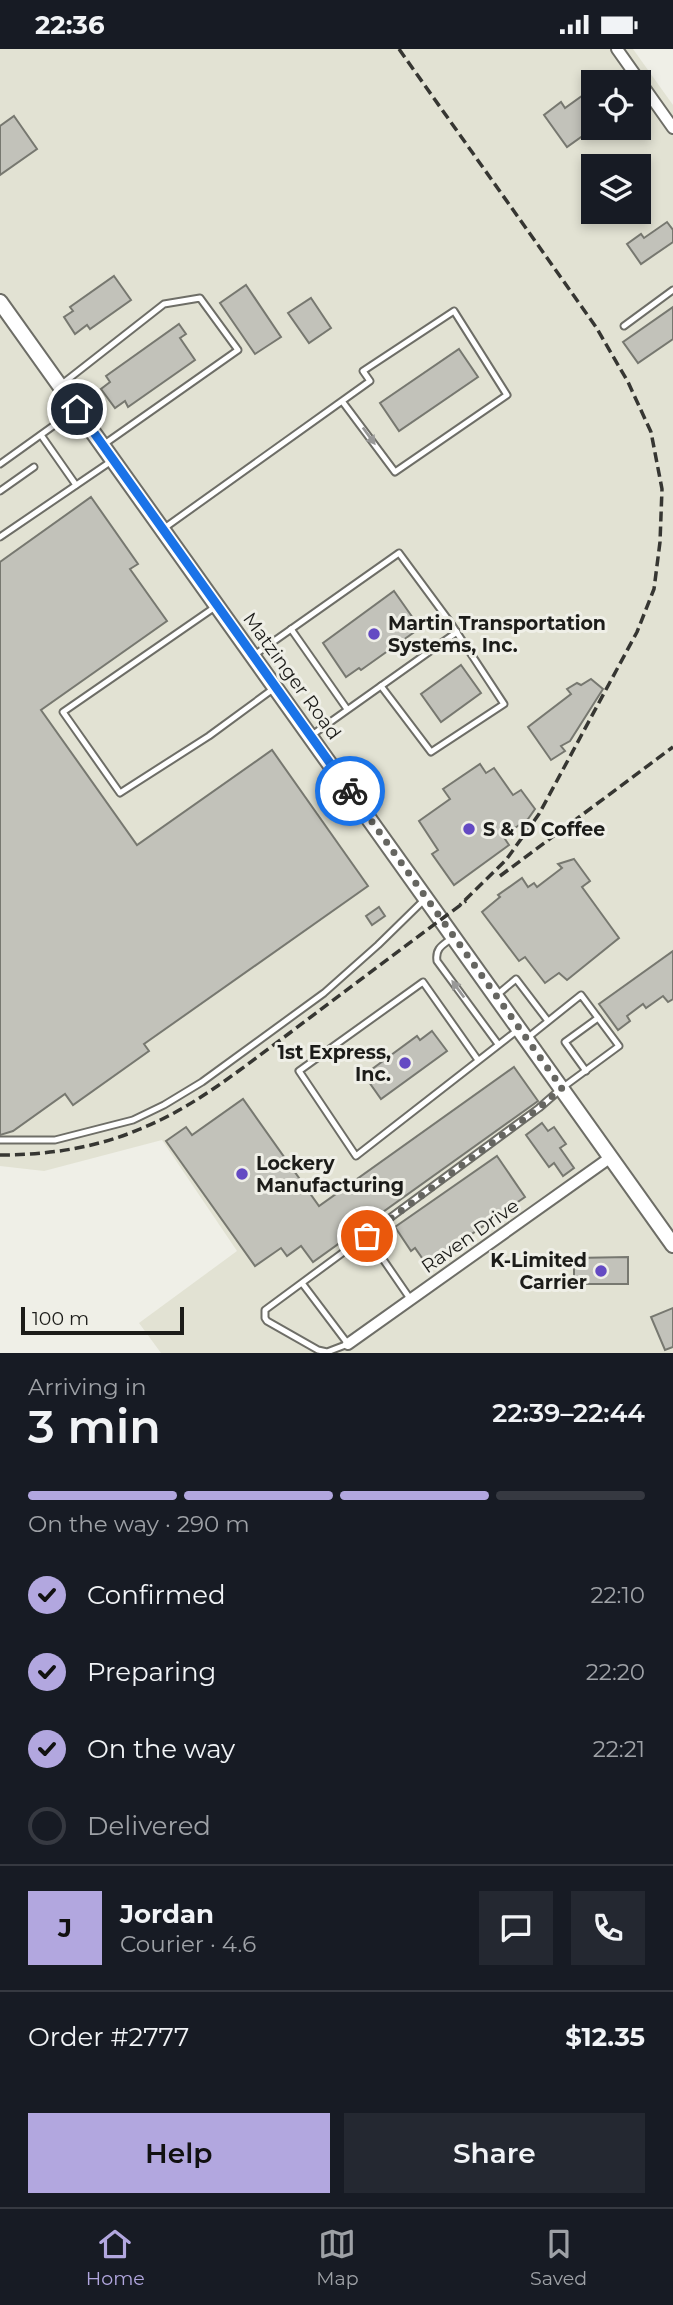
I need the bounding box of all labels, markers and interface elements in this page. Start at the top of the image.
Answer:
text: 22:36 [35,9,104,41]
map controls [581,70,651,224]
button: locate [581,70,651,140]
button: layers [581,154,651,224]
pin [47,379,107,439]
icon: home [58,390,96,428]
one-way arrow [361,427,376,445]
street label: Matzinger Road [238,608,346,744]
place label: Martin Transportation Systems, Inc. [388,612,606,657]
marker: Martin Transportation Systems, Inc. [366,626,382,642]
courier [315,756,385,826]
icon: bike [331,772,369,810]
place label: S & D Coffee [483,818,605,841]
marker: S & D Coffee [461,821,477,837]
one-way arrow [451,980,465,998]
place label: 1st Express, Inc. [278,1041,391,1086]
marker: 1st Express, Inc. [397,1055,413,1071]
place label: Lockery Manufacturing [256,1152,404,1197]
marker: Lockery Manufacturing [234,1166,250,1182]
street label: Raven Drive [417,1194,523,1278]
pin [337,1206,397,1266]
icon: bag [348,1217,386,1255]
place label: K-Limited Carrier [490,1249,587,1294]
marker: K-Limited Carrier [593,1263,609,1279]
scale bar [21,1304,184,1336]
text: 100 m [32,1307,89,1330]
text: Arriving in [28,1373,147,1401]
text: 22:39–22:44 [492,1397,645,1429]
text: 3 min [28,1398,161,1455]
text: On the way · 290 m [28,1510,250,1538]
icon: check [28,1576,66,1614]
text: Confirmed [87,1579,226,1611]
text: 22:10 [590,1581,645,1609]
icon: check [28,1653,66,1691]
text: Preparing [87,1656,216,1688]
text: 22:20 [586,1658,645,1686]
icon: check [28,1730,66,1768]
text: On the way [87,1733,235,1765]
text: 22:21 [593,1735,645,1763]
text: Delivered [87,1810,211,1842]
button: chat [479,1891,553,1965]
button: phone [571,1891,645,1965]
text: Jordan [120,1898,214,1930]
text: J [58,1912,72,1944]
text: Courier · 4.6 [120,1930,256,1958]
text: Order #2777 [28,2021,189,2053]
text: $12.35 [565,2021,645,2053]
button: Help [28,2113,330,2193]
button: Share [344,2113,645,2193]
tab: Home [86,2225,145,2290]
tab: Map [316,2225,359,2290]
tab: Saved [530,2225,587,2290]

